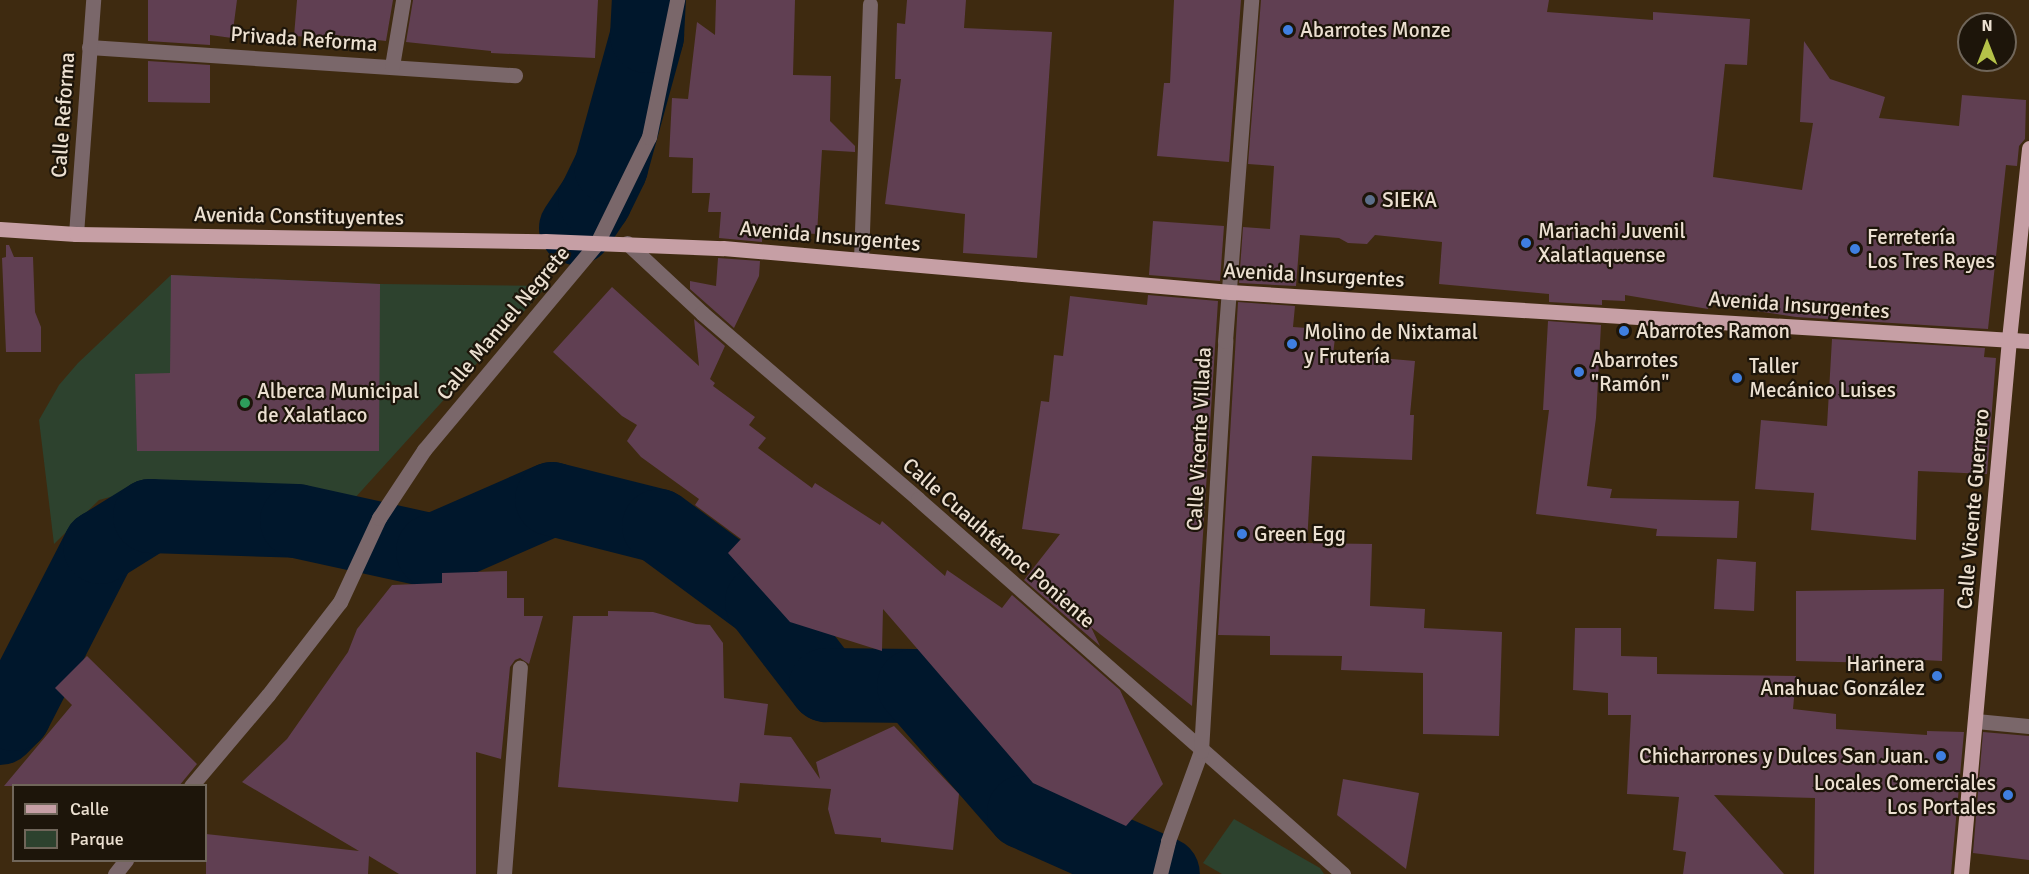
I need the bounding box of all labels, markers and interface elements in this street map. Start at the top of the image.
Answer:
north arrow [1957,12,2017,72]
text: N [1981,16,1993,36]
place label: Abarrotes Monze [1300,17,1451,43]
street label: Privada Reforma [230,21,378,57]
marker: Abarrotes Monze [1281,23,1295,37]
street label: Calle Reforma [46,51,80,179]
place label: SIEKA [1382,187,1437,213]
marker: SIEKA [1363,193,1377,207]
street label: Avenida Constituyentes [194,202,404,230]
street label: Avenida Insurgentes [738,216,922,256]
place label: Mariachi Juvenil Xalatlaquense [1538,218,1686,268]
place label: Ferretería Los Tres Reyes [1867,224,1995,274]
marker: Mariachi Juvenil Xalatlaquense [1519,236,1533,250]
street label: Calle Manuel Negrete [431,241,575,405]
marker: Ferretería Los Tres Reyes [1848,242,1862,256]
street label: Avenida Insurgentes [1223,258,1405,292]
street label: Avenida Insurgentes [1708,286,1890,324]
place label: Abarrotes Ramon [1636,318,1790,344]
place label: Molino de Nixtamal y Frutería [1304,319,1478,369]
marker: Abarrotes Ramon [1617,324,1631,338]
marker: Molino de Nixtamal y Frutería [1285,337,1299,351]
street label: Calle Vicente Villada [1182,346,1216,532]
place label: Abarrotes "Ramón" [1591,347,1678,397]
place label: Taller Mecánico Luises [1749,353,1896,403]
marker: Abarrotes "Ramón" [1572,365,1586,379]
marker: Taller Mecánico Luises [1730,371,1744,385]
place label: Alberca Municipal de Xalatlaco [257,378,419,428]
marker: Alberca Municipal de Xalatlaco [238,396,252,410]
street label: Calle Vicente Guerrero [1952,408,1994,610]
street label: Calle Cuauhtémoc Poniente [898,453,1100,633]
place label: Green Egg [1254,521,1346,547]
marker: Green Egg [1235,527,1249,541]
place label: Harinera Anahuac González [1760,651,1925,701]
marker: Harinera Anahuac González [1930,669,1944,683]
place label: Chicharrones y Dulces San Juan. [1639,743,1929,769]
marker: Chicharrones y Dulces San Juan. [1934,749,1948,763]
place label: Locales Comerciales Los Portales [1814,770,1996,820]
legend [12,784,207,862]
marker: Locales Comerciales Los Portales [2001,788,2015,802]
text: Calle [70,798,109,820]
text: Parque [70,828,124,850]

